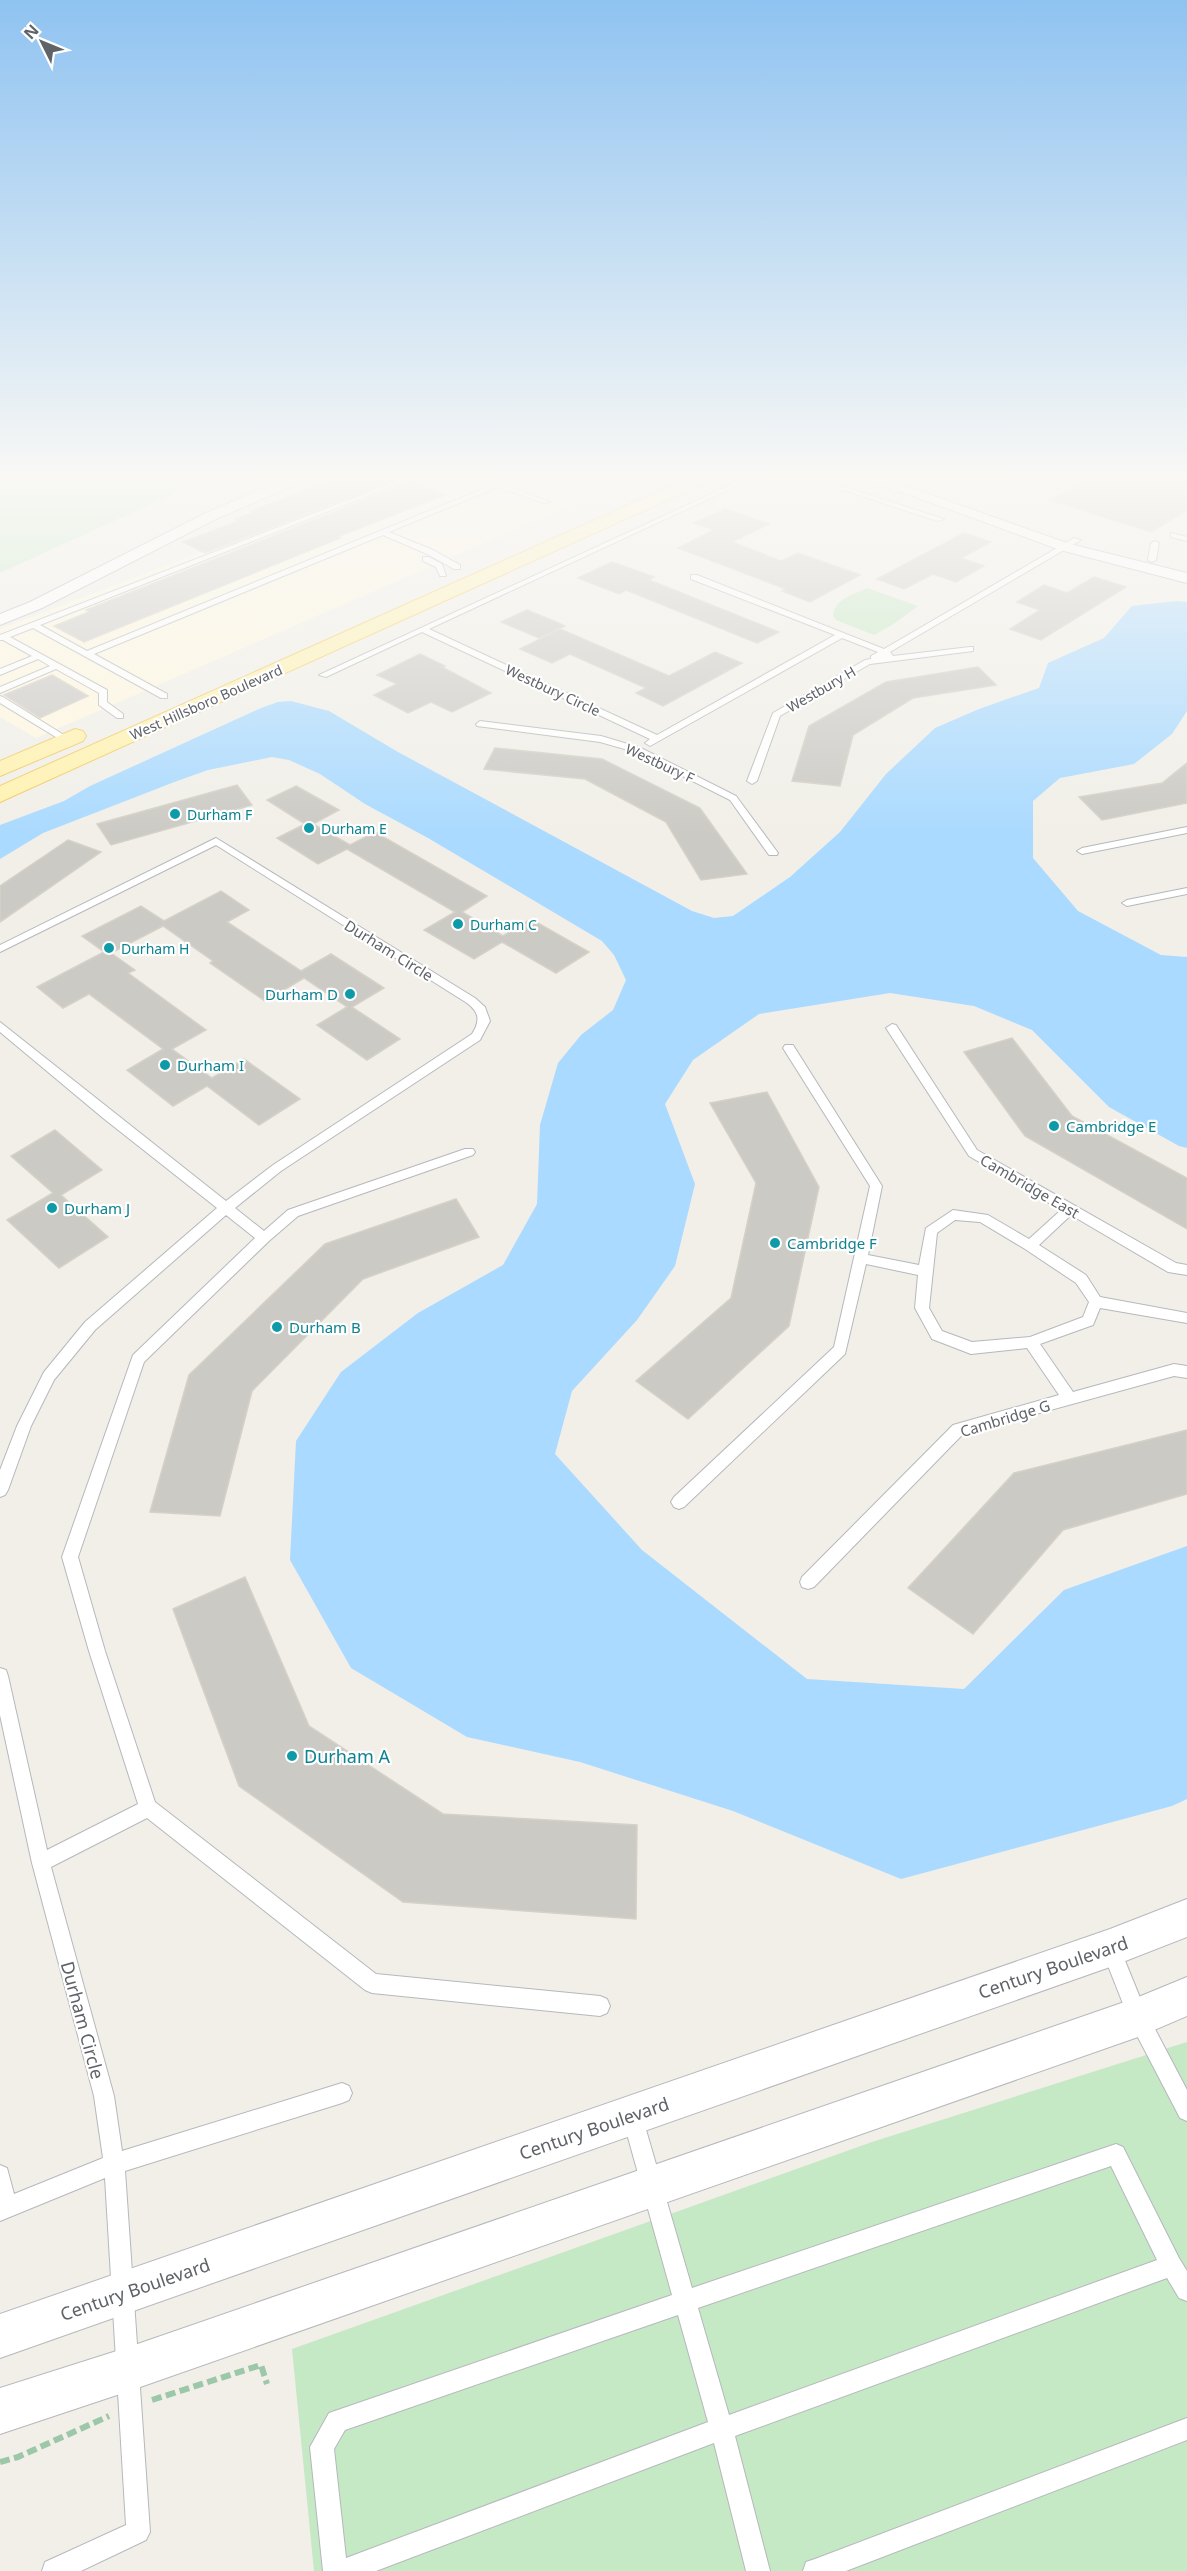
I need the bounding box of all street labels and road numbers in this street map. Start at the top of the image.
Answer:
street label: West Hillsboro Boulevard [127,660,285,744]
street label: Westbury Circle [503,660,604,720]
street label: Westbury H [783,662,859,716]
street label: Westbury F [623,739,697,787]
street label: Durham Circle [341,915,437,985]
street label: Cambridge East [977,1149,1084,1223]
street label: Cambridge G [958,1395,1052,1441]
street label: Century Boulevard [975,1930,1131,2004]
street label: Durham Circle [56,1958,110,2082]
street label: Century Boulevard [516,2091,672,2165]
street label: Century Boulevard [57,2252,213,2326]

